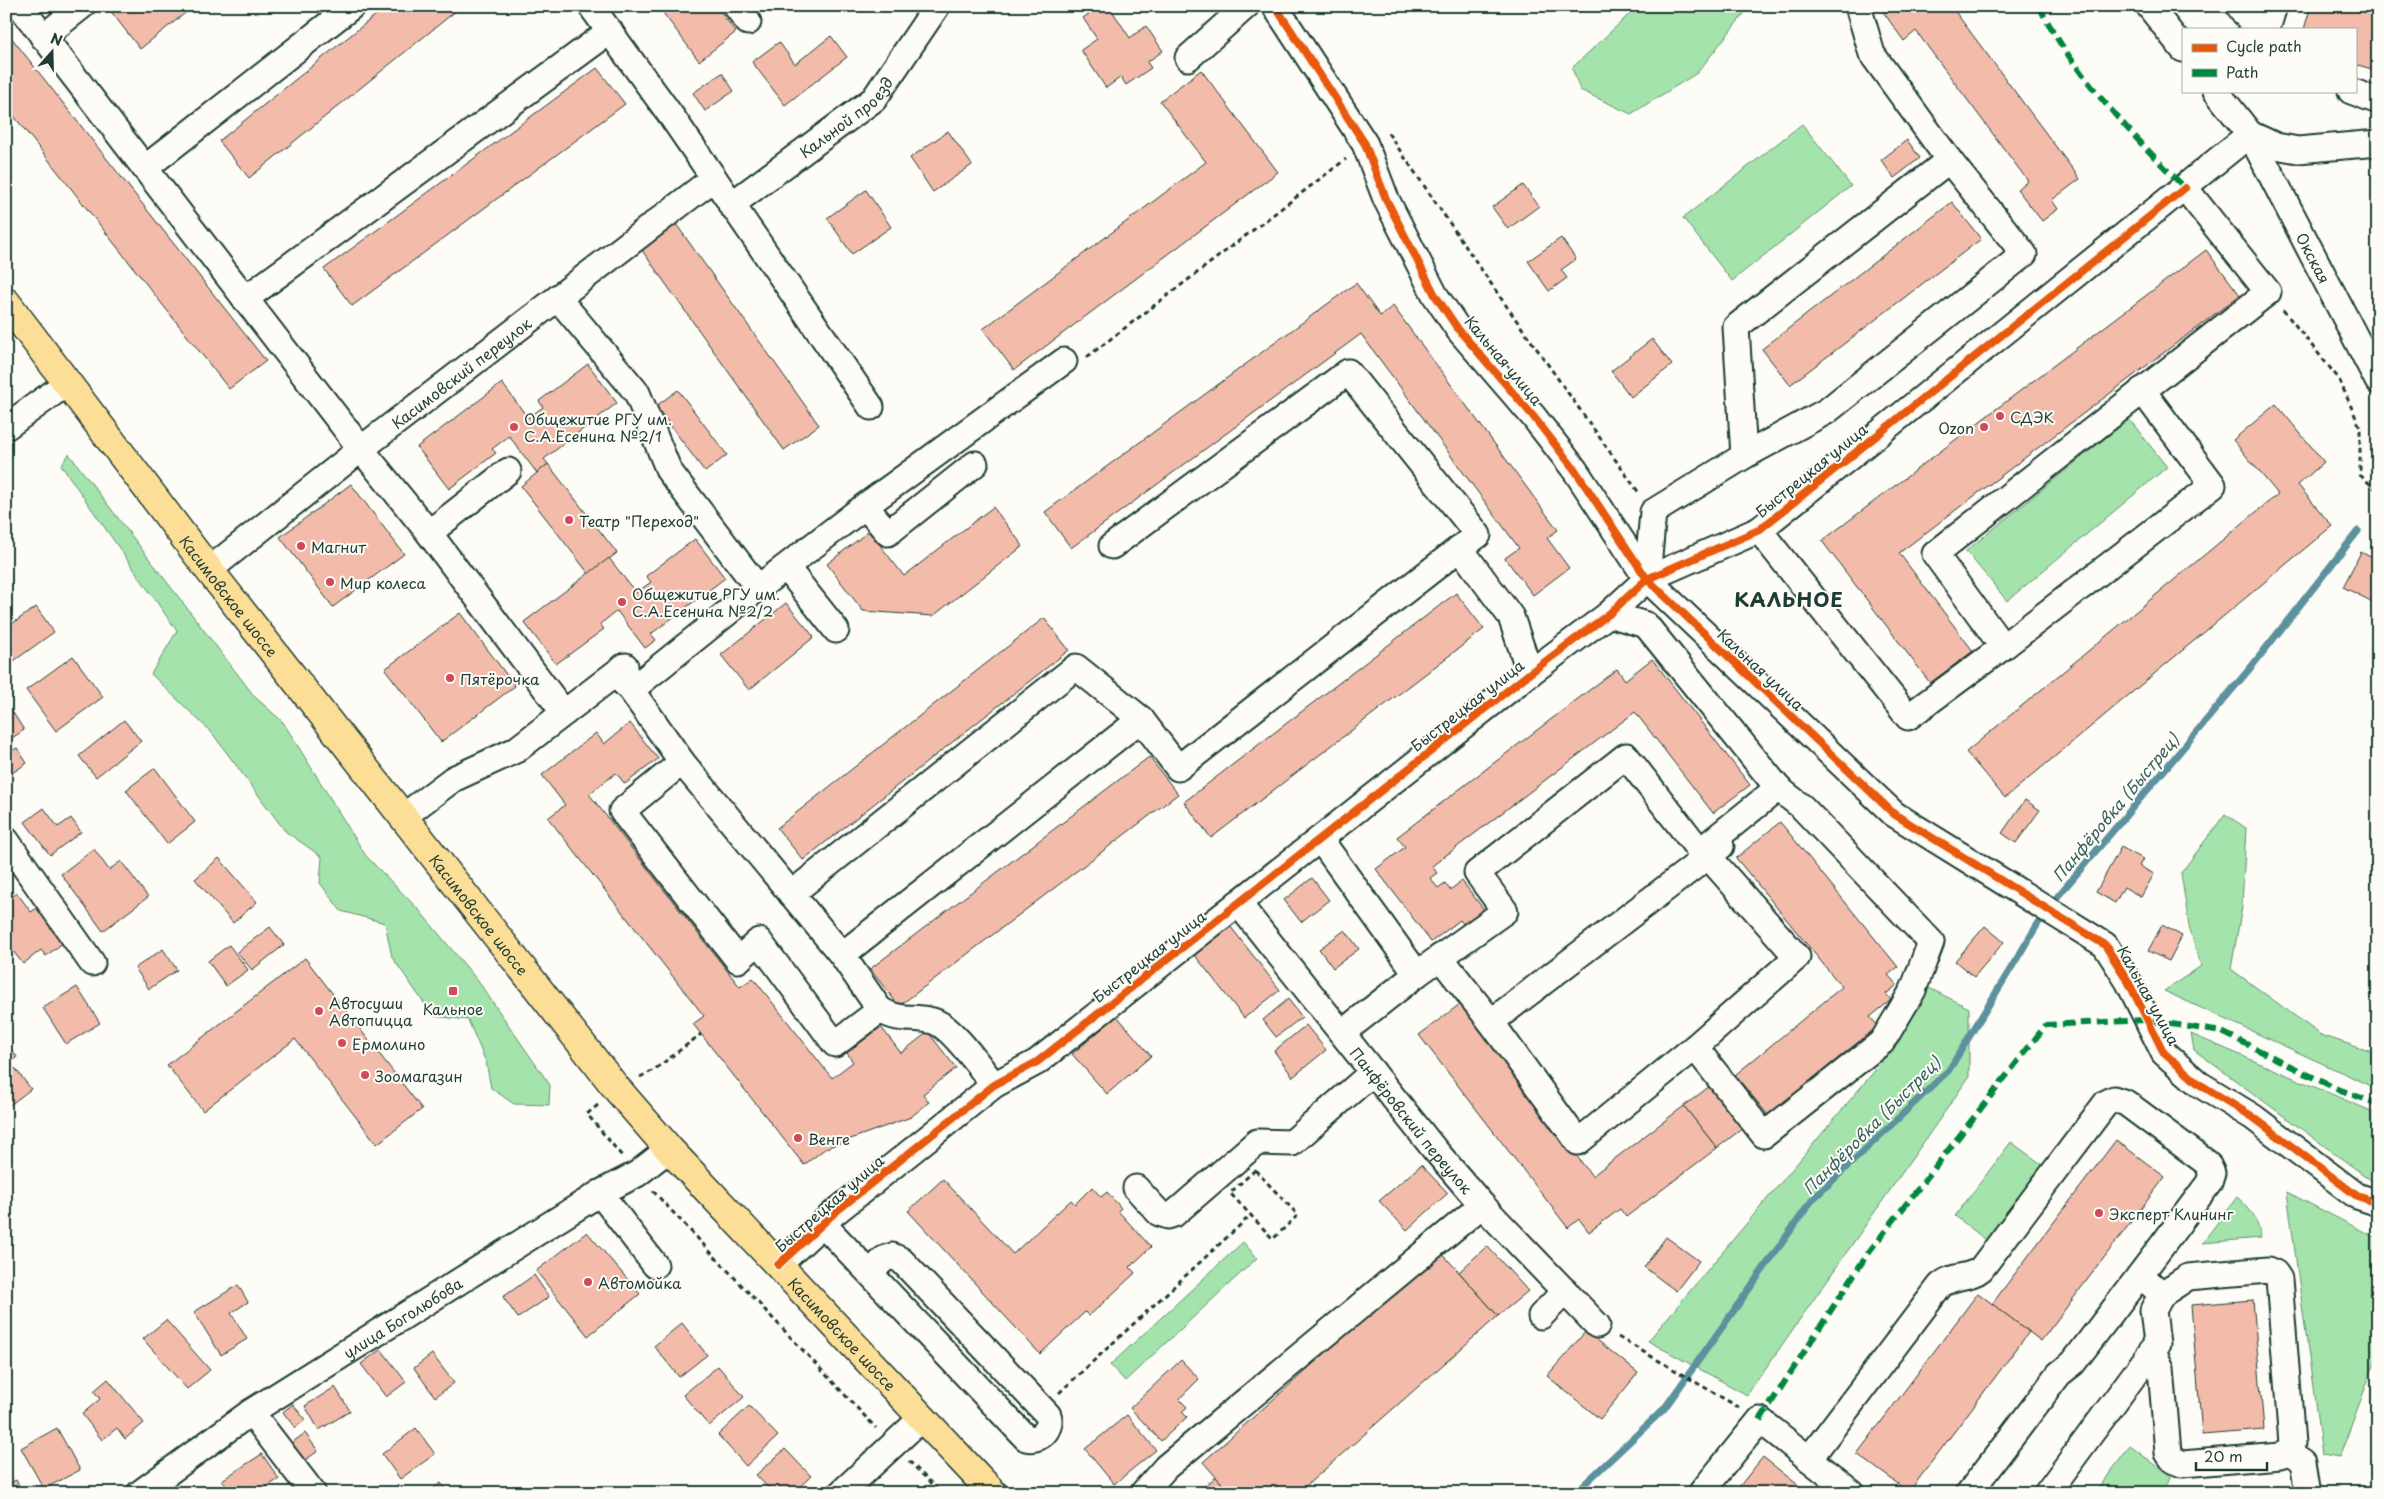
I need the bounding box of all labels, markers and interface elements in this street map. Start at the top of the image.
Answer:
north arrow [28,28,78,78]
text: N [48,28,65,51]
legend [2182,28,2356,92]
text: Cycle path [2226,34,2302,57]
text: Path [2226,60,2258,83]
street label: Кальной проезд [794,72,898,163]
street label: Окская [2291,228,2337,287]
street label: Кальная улица [1460,310,1549,410]
street label: Касимовский переулок [386,311,536,434]
place label: СДЭК [2010,405,2054,428]
place label: Общежитие РГУ им. С.А.Есенина №2/1 [524,407,672,447]
marker: СДЭК [1994,410,2006,422]
place label: Ozon [1938,416,1974,439]
street label: Быстрецкая улица [1750,417,1872,522]
marker: Общежитие РГУ им. С.А.Есенина №2/1 [508,421,520,433]
marker: Ozon [1978,421,1990,433]
place label: Театр "Переход" [579,509,699,532]
marker: Театр "Переход" [563,514,575,526]
street label: Касимовское шоссе [175,530,284,661]
place label: Магнит [311,535,366,558]
marker: Магнит [295,540,307,552]
place label: Мир колеса [340,571,427,594]
marker: Мир колеса [324,576,336,588]
place label: Общежитие РГУ им. С.А.Есенина №2/2 [632,582,780,622]
district label: КАЛЬНОЕ [1734,584,1844,614]
marker: Общежитие РГУ им. С.А.Есенина №2/2 [616,596,628,608]
street label: Кальная улица [1713,623,1810,716]
street label: Быстрецкая улица [1406,653,1529,757]
place label: Пятёрочка [460,667,540,690]
marker: Пятёрочка [444,672,456,684]
water label: Панфёровка (Быстрец) [2046,727,2185,886]
street label: Касимовское шоссе [425,849,535,980]
street label: Быстрецкая улица [1088,904,1211,1008]
street label: Кальная улица [2112,941,2186,1050]
marker: Кальное [447,985,459,997]
place label: Автосуши Автопицца [329,991,413,1031]
place label: Кальное [422,997,484,1020]
marker: Автосуши Автопицца [313,1005,325,1017]
place label: Ермолино [352,1032,425,1055]
marker: Ермолино [336,1037,348,1049]
street label: Панфёровский переулок [1345,1042,1479,1198]
water label: Панфёровка (Быстрец) [1797,1050,1946,1199]
place label: Зоомагазин [374,1064,462,1087]
marker: Зоомагазин [359,1069,371,1081]
place label: Венге [808,1127,850,1150]
marker: Венге [792,1132,804,1144]
street label: Быстрецкая улица [769,1149,889,1257]
place label: Эксперт Клининг [2109,1202,2234,1225]
marker: Эксперт Клининг [2093,1207,2105,1219]
street label: улица Боголюбова [338,1271,467,1363]
place label: Автомойка [598,1271,682,1294]
street label: Касимовское шоссе [783,1271,902,1395]
marker: Автомойка [582,1276,594,1288]
scale bar [2196,1439,2268,1471]
text: 20 m [2204,1444,2243,1467]

